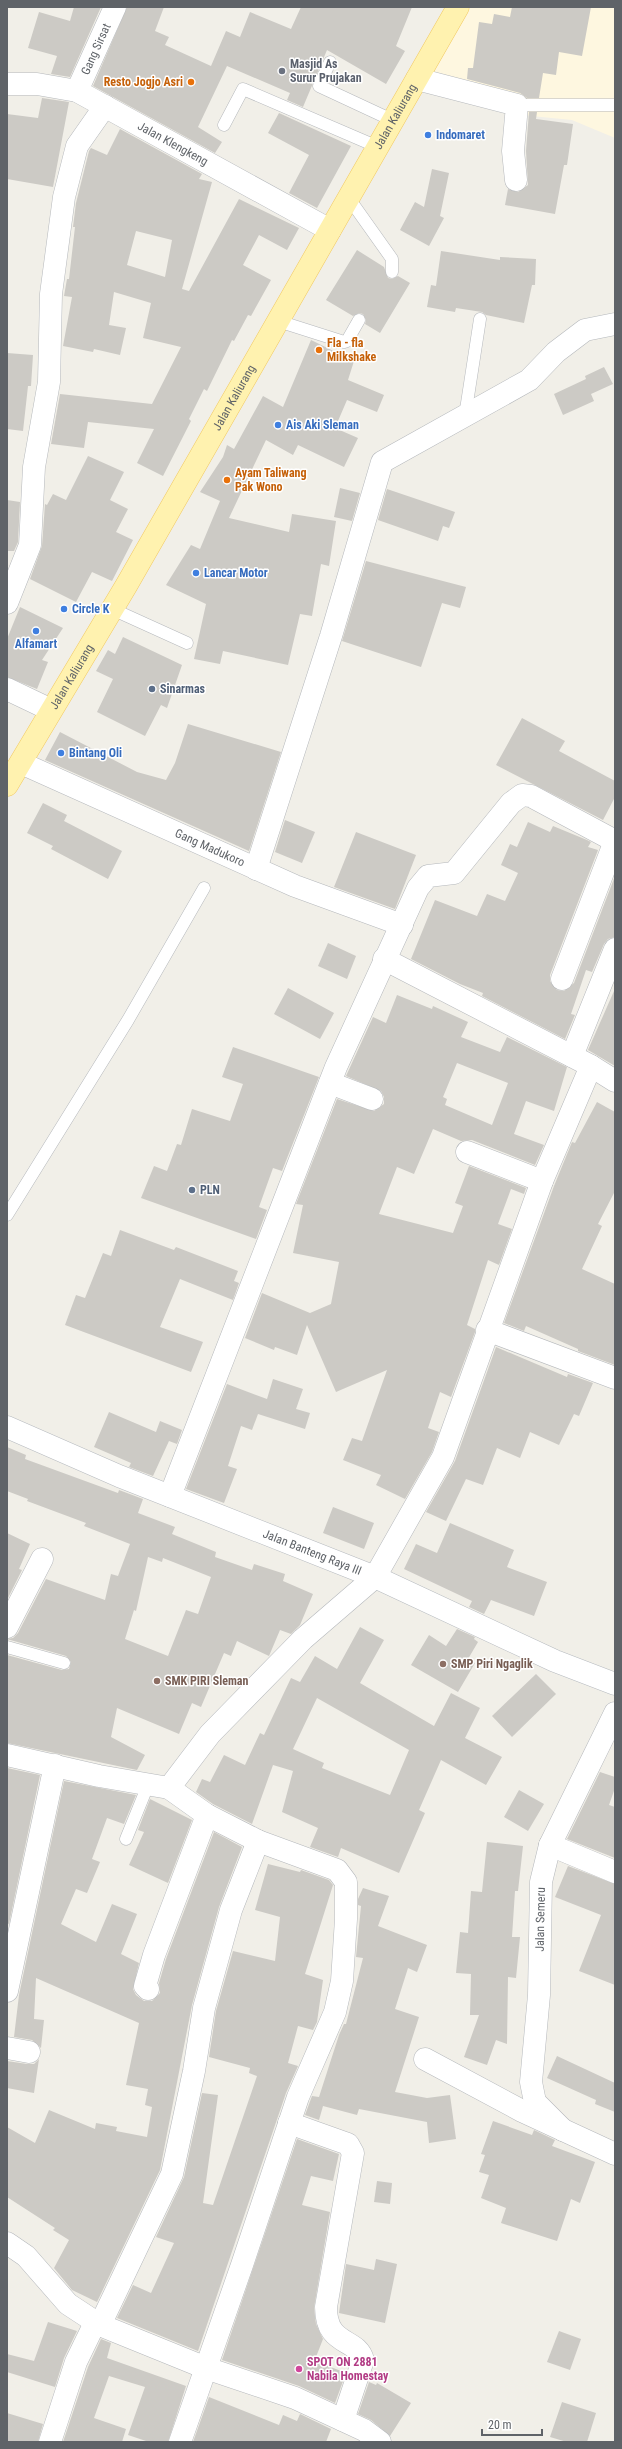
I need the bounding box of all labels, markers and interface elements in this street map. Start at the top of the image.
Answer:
street label: Gang Sirsat [78,21,114,77]
place label: Masjid As Surur Prujakan [290,57,362,85]
marker: Masjid As Surur Prujakan [277,66,287,76]
place label: Resto Jogjo Asri [104,75,183,89]
marker: Resto Jogjo Asri [186,77,196,87]
street label: Jalan Kaliurang [371,81,419,152]
street label: Jalan Klengkeng [135,119,210,169]
place label: Indomaret [436,128,485,142]
marker: Indomaret [423,130,433,140]
place label: Fla - fla Milkshake [327,336,377,364]
marker: Fla - fla Milkshake [314,345,324,355]
street label: Jalan Kaliurang [210,362,258,433]
place label: Ais Aki Sleman [286,418,359,432]
marker: Ais Aki Sleman [273,420,283,430]
place label: Ayam Taliwang Pak Wono [235,466,307,494]
marker: Ayam Taliwang Pak Wono [222,475,232,485]
place label: Lancar Motor [204,566,268,580]
marker: Lancar Motor [191,568,201,578]
place label: Circle K [72,602,110,616]
marker: Circle K [59,604,69,614]
marker: Alfamart [31,626,41,636]
place label: Alfamart [15,637,57,651]
street label: Jalan Kaliurang [47,642,96,712]
place label: Sinarmas [160,682,206,696]
marker: Sinarmas [147,684,157,694]
place label: Bintang Oli [69,746,122,760]
marker: Bintang Oli [56,748,66,758]
street label: Gang Madukoro [173,826,247,870]
place label: PLN [200,1183,220,1197]
marker: PLN [187,1185,197,1195]
street label: Jalan Banteng Raya III [261,1526,364,1578]
place label: SMP Piri Ngaglik [451,1657,533,1671]
marker: SMP Piri Ngaglik [438,1659,448,1669]
place label: SMK PIRI Sleman [165,1674,248,1688]
marker: SMK PIRI Sleman [152,1676,162,1686]
street label: Jalan Semeru [533,1887,548,1952]
place label: SPOT ON 2881 Nabila Homestay [307,2355,389,2383]
marker: SPOT ON 2881 Nabila Homestay [294,2364,304,2374]
scale bar [482,2411,542,2437]
text: 20 m [488,2418,512,2432]

